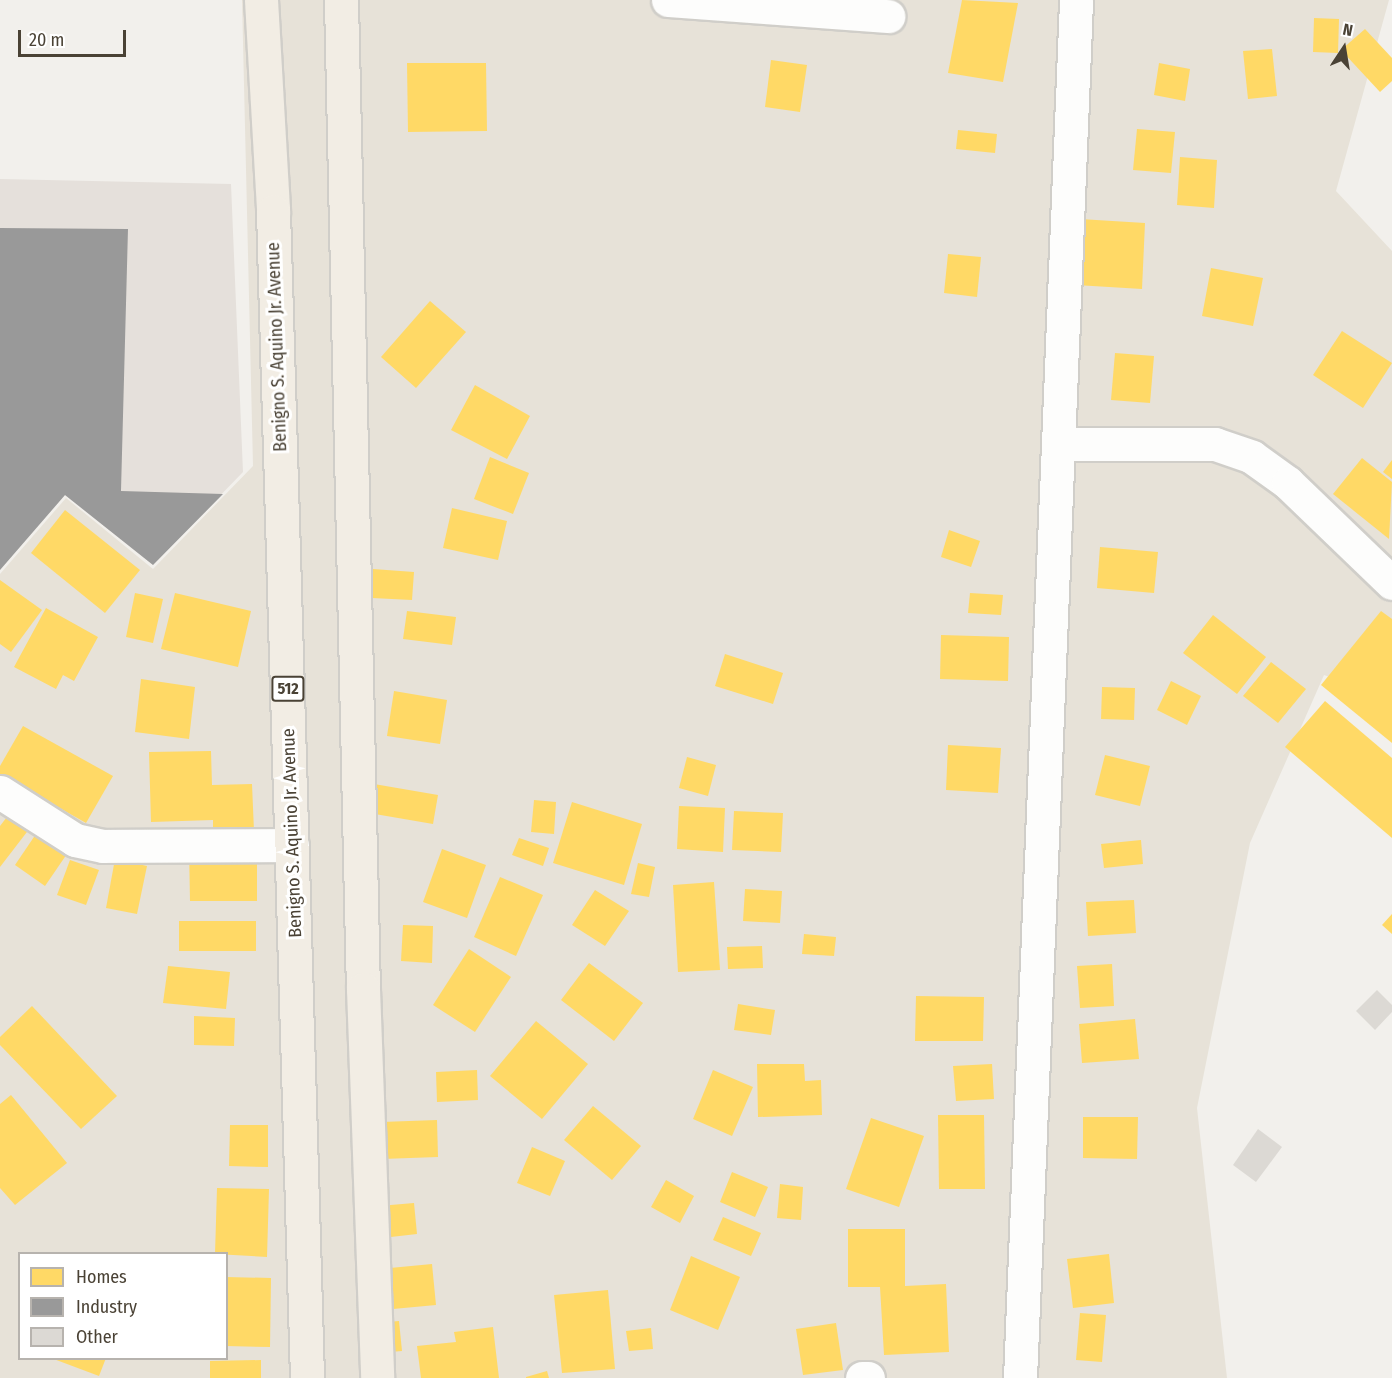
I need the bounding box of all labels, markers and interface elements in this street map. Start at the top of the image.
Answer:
scale bar [21,18,129,56]
north arrow [1314,18,1374,78]
text: N [1341,20,1355,40]
text: 20 m [29,29,64,51]
street label: Benigno S. Aquino Jr. Avenue [263,242,291,452]
road number: 512 [270,676,306,702]
street label: Benigno S. Aquino Jr. Avenue [278,728,306,938]
legend [18,1252,228,1360]
text: Homes [76,1266,127,1288]
text: Industry [76,1296,137,1318]
text: Other [76,1326,118,1348]

